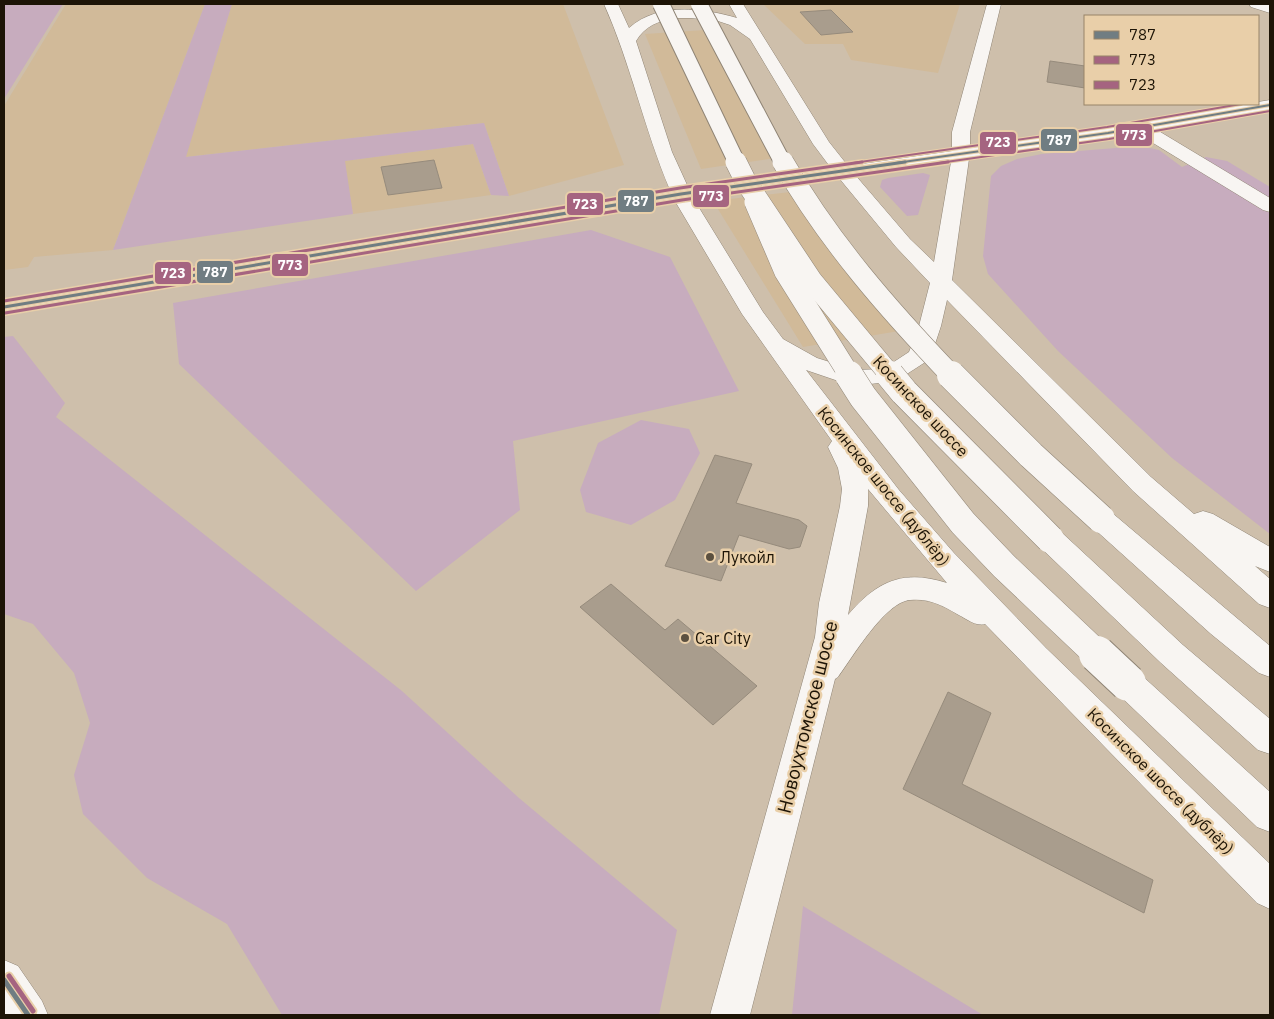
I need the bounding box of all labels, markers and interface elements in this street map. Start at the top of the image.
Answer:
legend [1084,15,1259,105]
text: 787 [1129,25,1156,44]
text: 773 [1129,50,1156,69]
text: 723 [1129,75,1156,94]
line badge: 773 [1115,123,1153,147]
text: 773 [1121,126,1147,144]
line badge: 787 [1040,128,1078,152]
line badge: 723 [979,131,1017,155]
text: 787 [1046,131,1072,149]
text: 723 [985,133,1011,151]
line badge: 773 [692,184,730,208]
text: 773 [698,187,724,205]
line badge: 787 [617,189,655,213]
line badge: 723 [566,192,604,216]
text: 787 [623,192,649,210]
text: 723 [572,195,598,213]
line badge: 773 [271,253,309,277]
text: 773 [277,256,303,274]
line badge: 787 [196,260,234,284]
line badge: 723 [154,261,192,285]
text: 787 [202,263,228,281]
text: 723 [160,264,186,282]
street label: Косинское шоссе [869,351,973,461]
street label: Косинское шоссе (дублёр) [814,402,954,570]
place label: Лукойл [720,547,775,567]
marker: Лукойл [704,551,716,563]
street label: Новоухтомское шоссе [771,618,843,816]
place label: Car City [695,628,751,648]
marker: Car City [679,632,691,644]
street label: Косинское шоссе (дублёр) [1084,704,1238,858]

